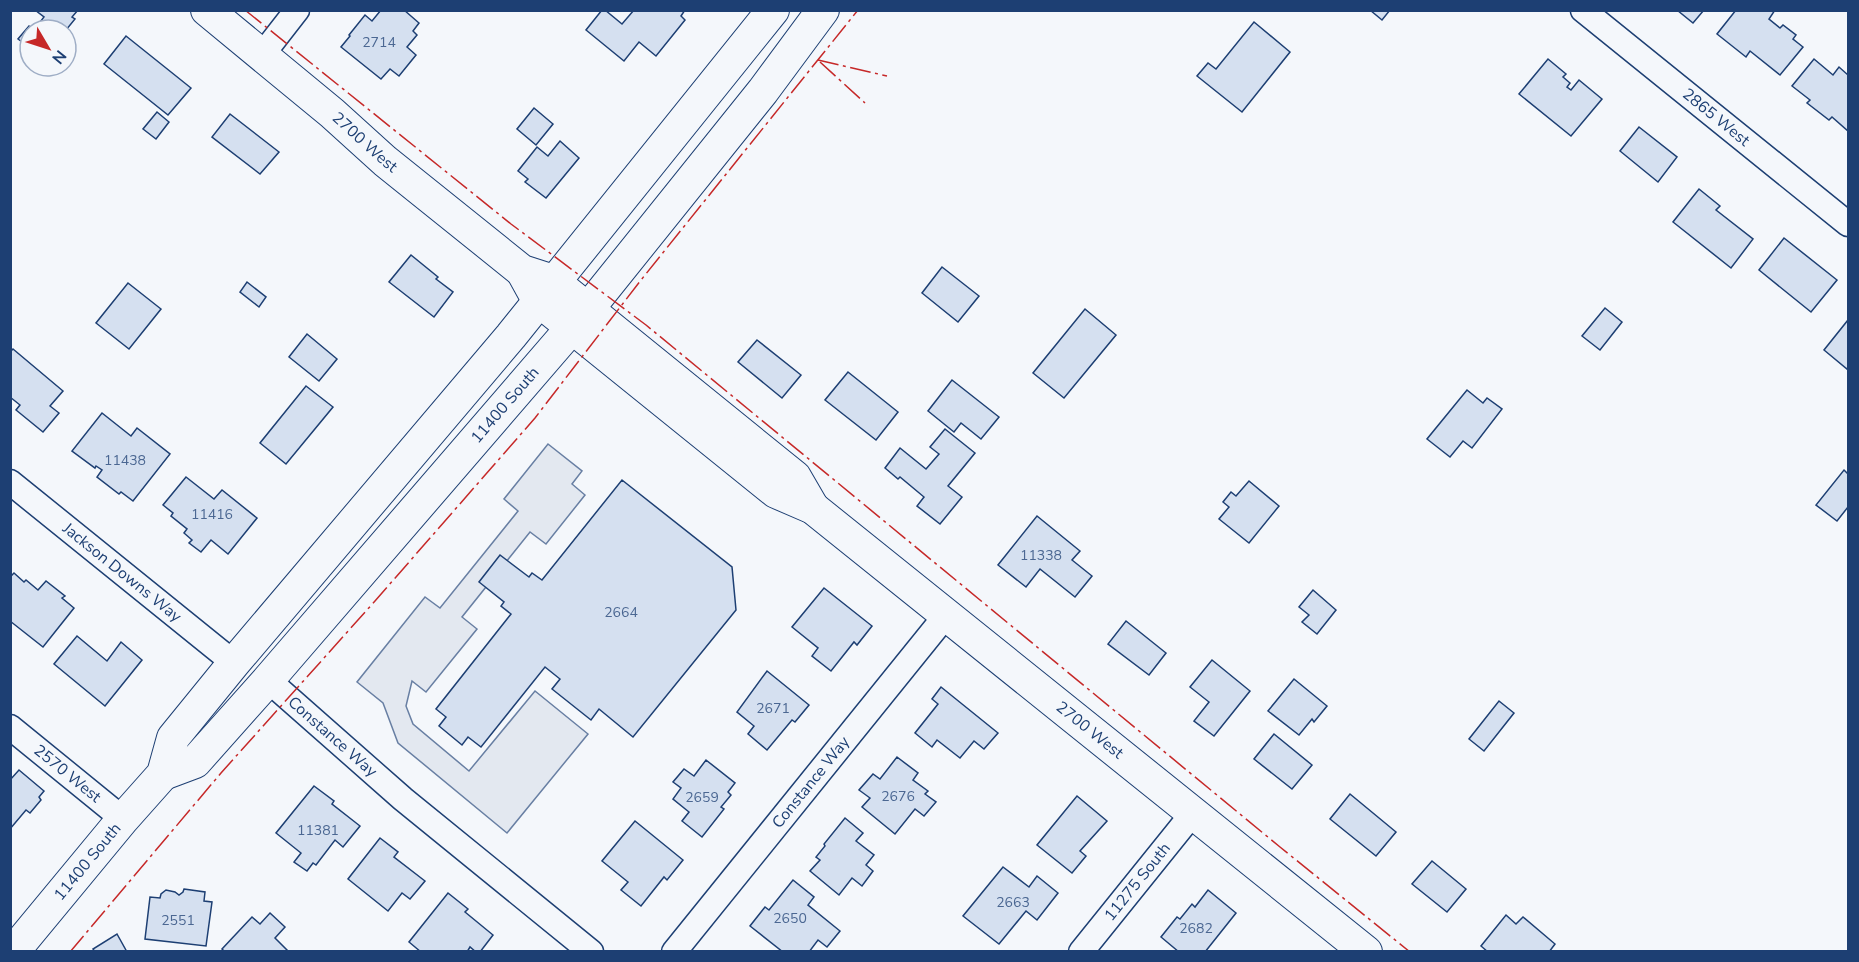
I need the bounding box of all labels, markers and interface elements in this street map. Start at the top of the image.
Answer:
north arrow [18,18,78,78]
house number: 2714 [362,33,396,52]
text: N [47,45,71,68]
street label: 2865 West [1678,83,1755,152]
street label: 2700 West [327,107,402,178]
street label: 11400 South [466,362,544,448]
house number: 11438 [104,451,146,470]
house number: 11416 [191,505,233,524]
street label: Jackson Downs Way [57,517,187,628]
house number: 11338 [1020,546,1062,565]
house number: 2664 [604,603,638,622]
street label: Constance Way [283,691,382,783]
street label: 2700 West [1051,696,1128,764]
house number: 2671 [756,699,790,718]
street label: Constance Way [767,731,855,833]
street label: 2570 West [29,740,106,808]
house number: 2676 [881,787,915,806]
house number: 2659 [685,788,719,807]
street label: 11400 South [49,818,126,905]
house number: 11381 [297,821,339,840]
street label: 11275 South [1099,838,1176,926]
house number: 2663 [996,893,1030,912]
house number: 2650 [773,909,807,928]
house number: 2551 [161,911,195,930]
house number: 2682 [1179,919,1213,938]

